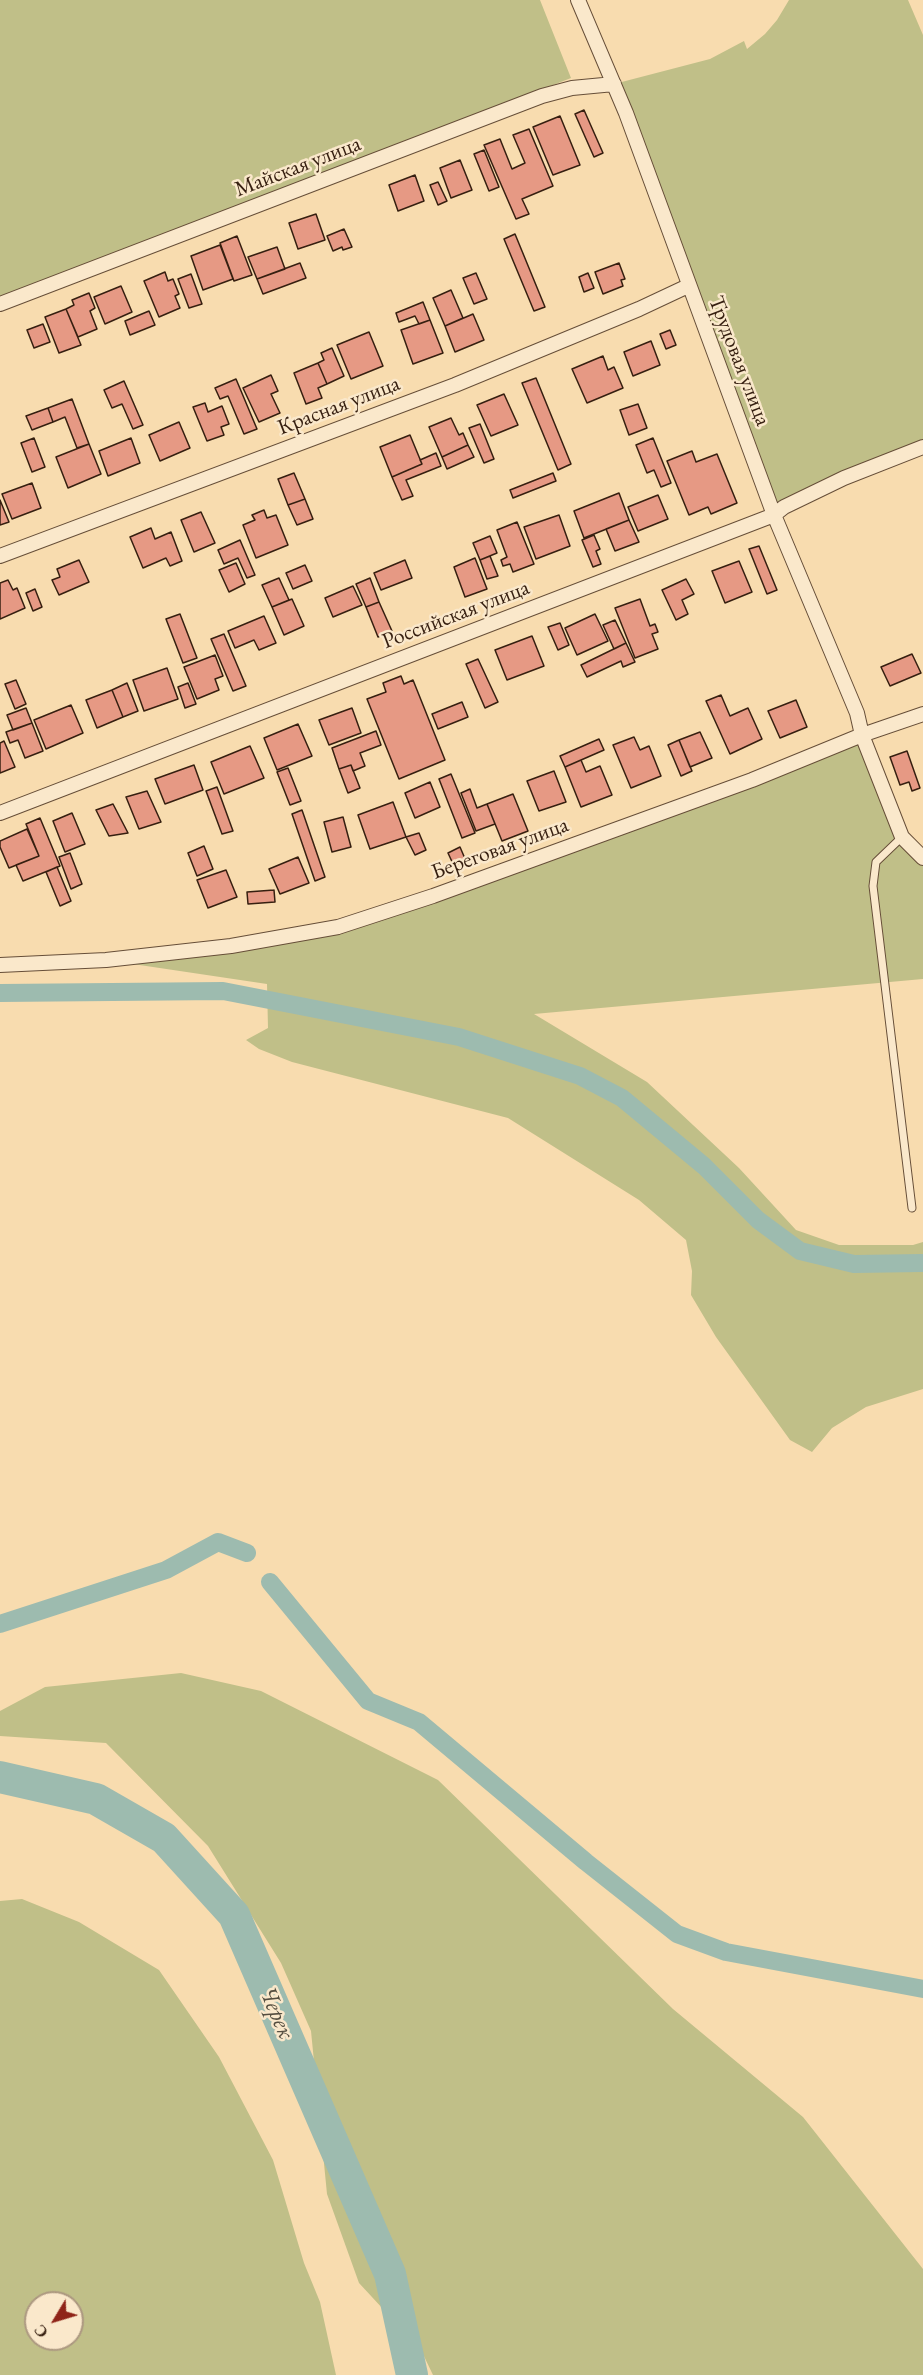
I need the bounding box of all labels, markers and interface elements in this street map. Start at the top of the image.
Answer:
street label: Майская улица [231,131,365,203]
street label: Трудовая улица [702,292,776,430]
street label: Красная улица [274,371,404,441]
street label: Российская улица [379,575,533,655]
street label: Береговая улица [428,812,572,886]
water label: Черек [252,1982,300,2044]
north arrow [24,2291,84,2351]
text: С [29,2320,53,2342]

